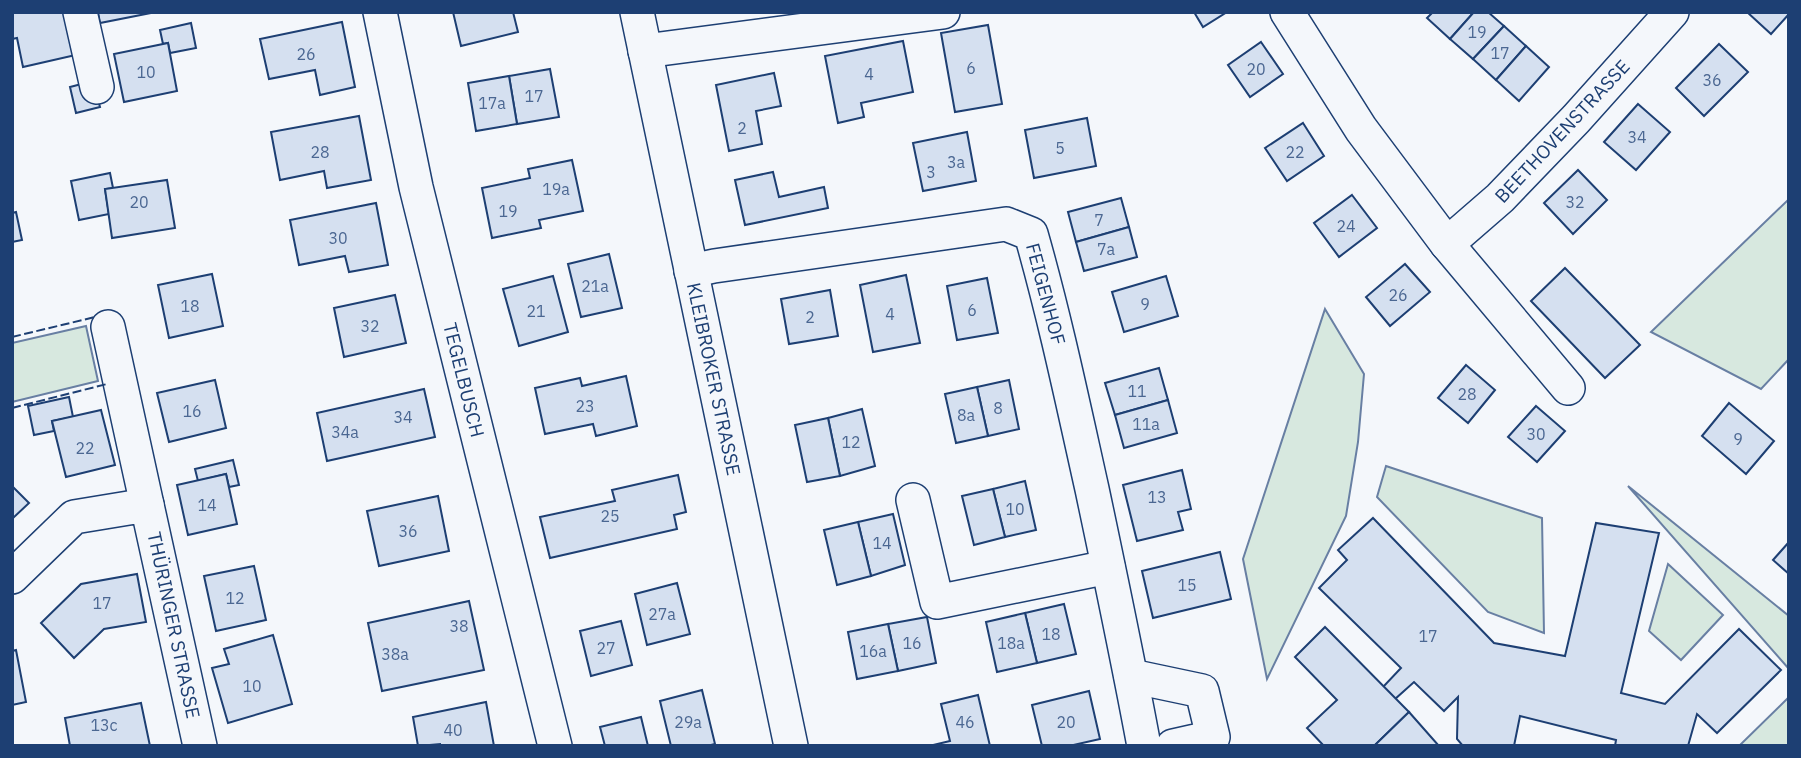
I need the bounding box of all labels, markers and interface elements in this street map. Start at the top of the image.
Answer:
house number: 19 [1467,22,1487,42]
house number: 17 [1490,43,1510,63]
house number: 26 [296,44,316,64]
street label: BEETHOVENSTRASSE [1489,54,1635,208]
house number: 6 [966,58,976,78]
house number: 20 [1246,59,1266,79]
house number: 10 [136,62,156,82]
house number: 4 [864,64,874,84]
house number: 36 [1702,70,1722,90]
house number: 17 [524,86,544,106]
house number: 17a [478,93,506,113]
house number: 2 [737,118,747,138]
house number: 34 [1627,127,1647,147]
house number: 5 [1055,138,1065,158]
house number: 28 [310,142,330,162]
house number: 22 [1285,142,1305,162]
house number: 3a [947,152,966,172]
house number: 3 [926,162,936,182]
house number: 19a [542,179,570,199]
house number: 20 [129,192,149,212]
house number: 32 [1565,192,1585,212]
house number: 19 [498,201,518,221]
house number: 7 [1094,210,1104,230]
house number: 24 [1336,216,1356,236]
house number: 30 [328,228,348,248]
house number: 7a [1097,239,1116,259]
street label: FEIGENHOF [1021,240,1071,348]
house number: 21a [581,276,609,296]
street label: KLEIBROKER STRASSE [682,280,746,478]
house number: 26 [1388,285,1408,305]
house number: 9 [1140,294,1150,314]
house number: 18 [180,296,200,316]
house number: 6 [967,300,977,320]
house number: 21 [526,301,546,321]
house number: 4 [885,304,895,324]
house number: 2 [805,307,815,327]
house number: 32 [360,316,380,336]
street label: TEGELBUSCH [438,320,490,440]
house number: 11 [1127,381,1147,401]
house number: 28 [1457,384,1477,404]
house number: 23 [575,396,595,416]
house number: 8 [993,398,1003,418]
house number: 16 [182,401,202,421]
house number: 8a [957,405,976,425]
house number: 34 [393,407,413,427]
house number: 11a [1132,414,1160,434]
house number: 34a [331,422,359,442]
house number: 30 [1526,424,1546,444]
house number: 9 [1733,429,1743,449]
house number: 12 [841,432,861,452]
house number: 22 [75,438,95,458]
house number: 13 [1147,487,1167,507]
house number: 14 [197,495,217,515]
house number: 10 [1005,499,1025,519]
house number: 25 [600,506,620,526]
house number: 36 [398,521,418,541]
street label: THÜRINGER STRASSE [142,529,206,721]
house number: 14 [872,533,892,553]
house number: 15 [1177,575,1197,595]
house number: 12 [225,588,245,608]
house number: 17 [92,593,112,613]
house number: 27a [648,604,676,624]
house number: 38 [449,616,469,636]
house number: 18 [1041,624,1061,644]
house number: 17 [1418,626,1438,646]
house number: 16 [902,633,922,653]
house number: 18a [997,633,1025,653]
house number: 27 [596,638,616,658]
house number: 16a [859,641,887,661]
house number: 38a [381,644,409,664]
house number: 10 [242,676,262,696]
house number: 29a [674,712,702,732]
house number: 46 [955,712,975,732]
house number: 20 [1056,712,1076,732]
house number: 13c [90,715,118,735]
house number: 40 [443,720,463,740]

